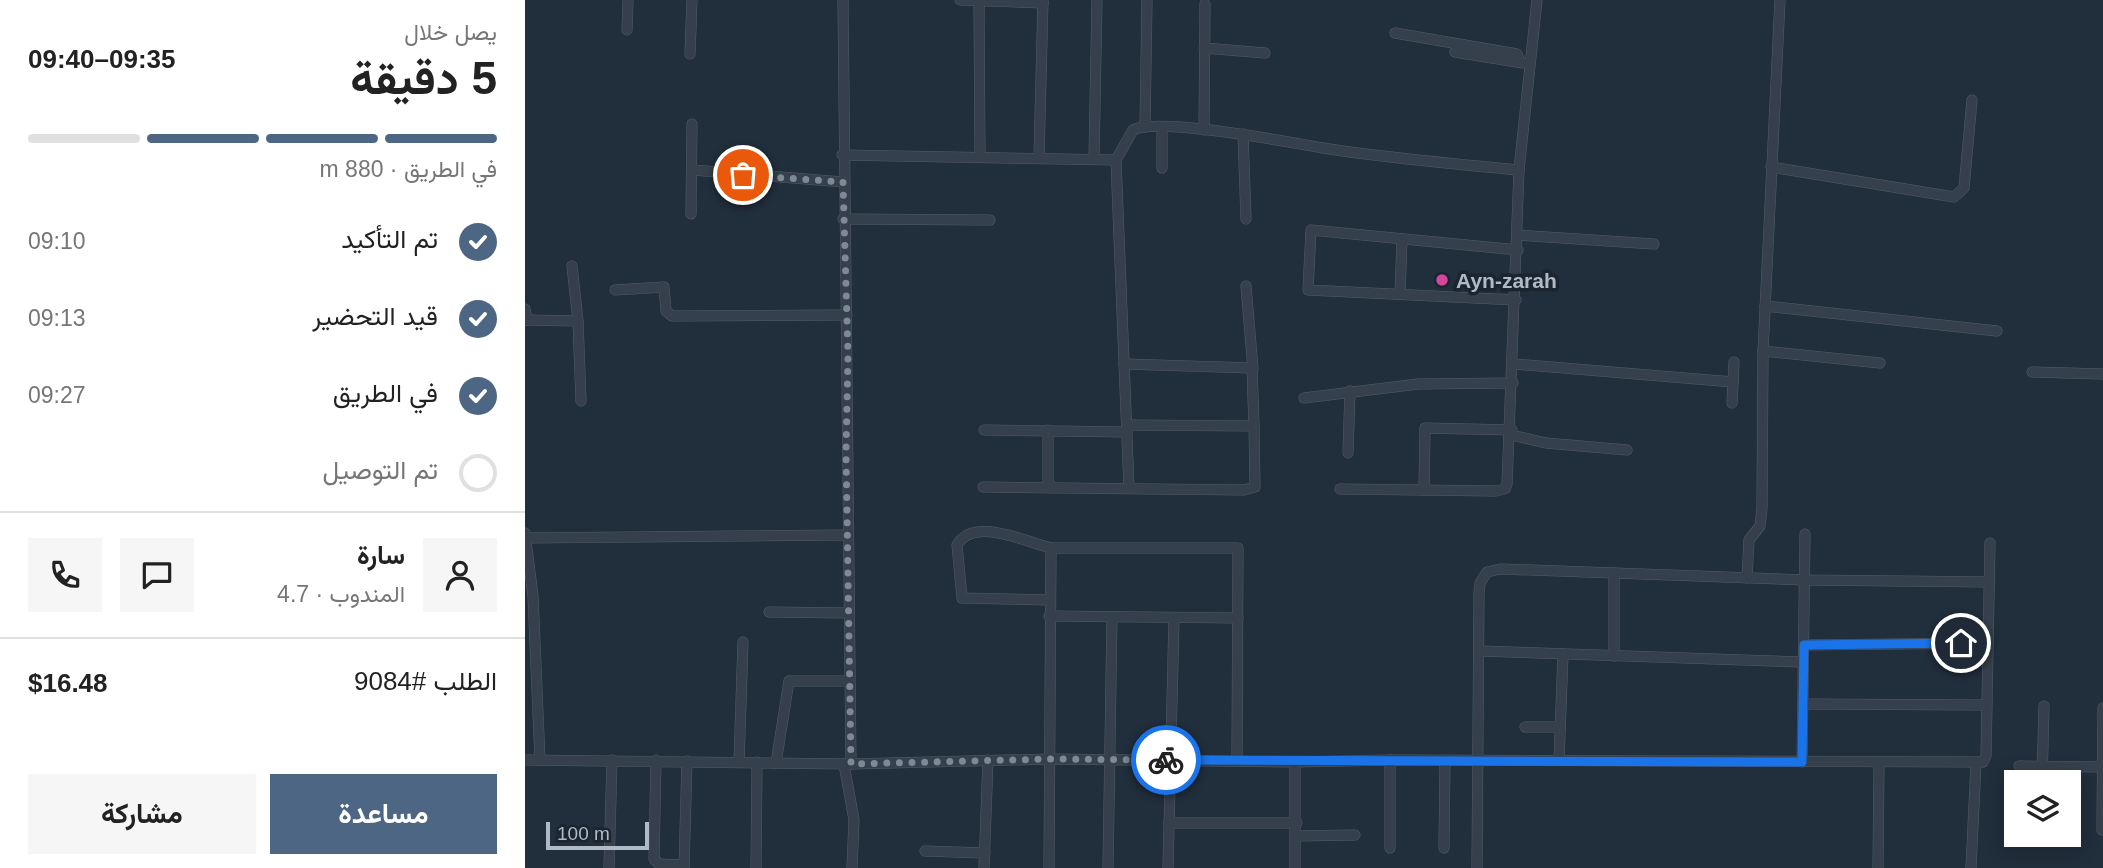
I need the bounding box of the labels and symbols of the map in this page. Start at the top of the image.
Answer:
pin [713,145,773,205]
place label: Ayn-zarah [1456,269,1557,292]
marker: Ayn-zarah [1434,272,1450,288]
pin [1931,613,1991,673]
courier [1131,725,1201,795]
scale bar [546,819,649,851]

